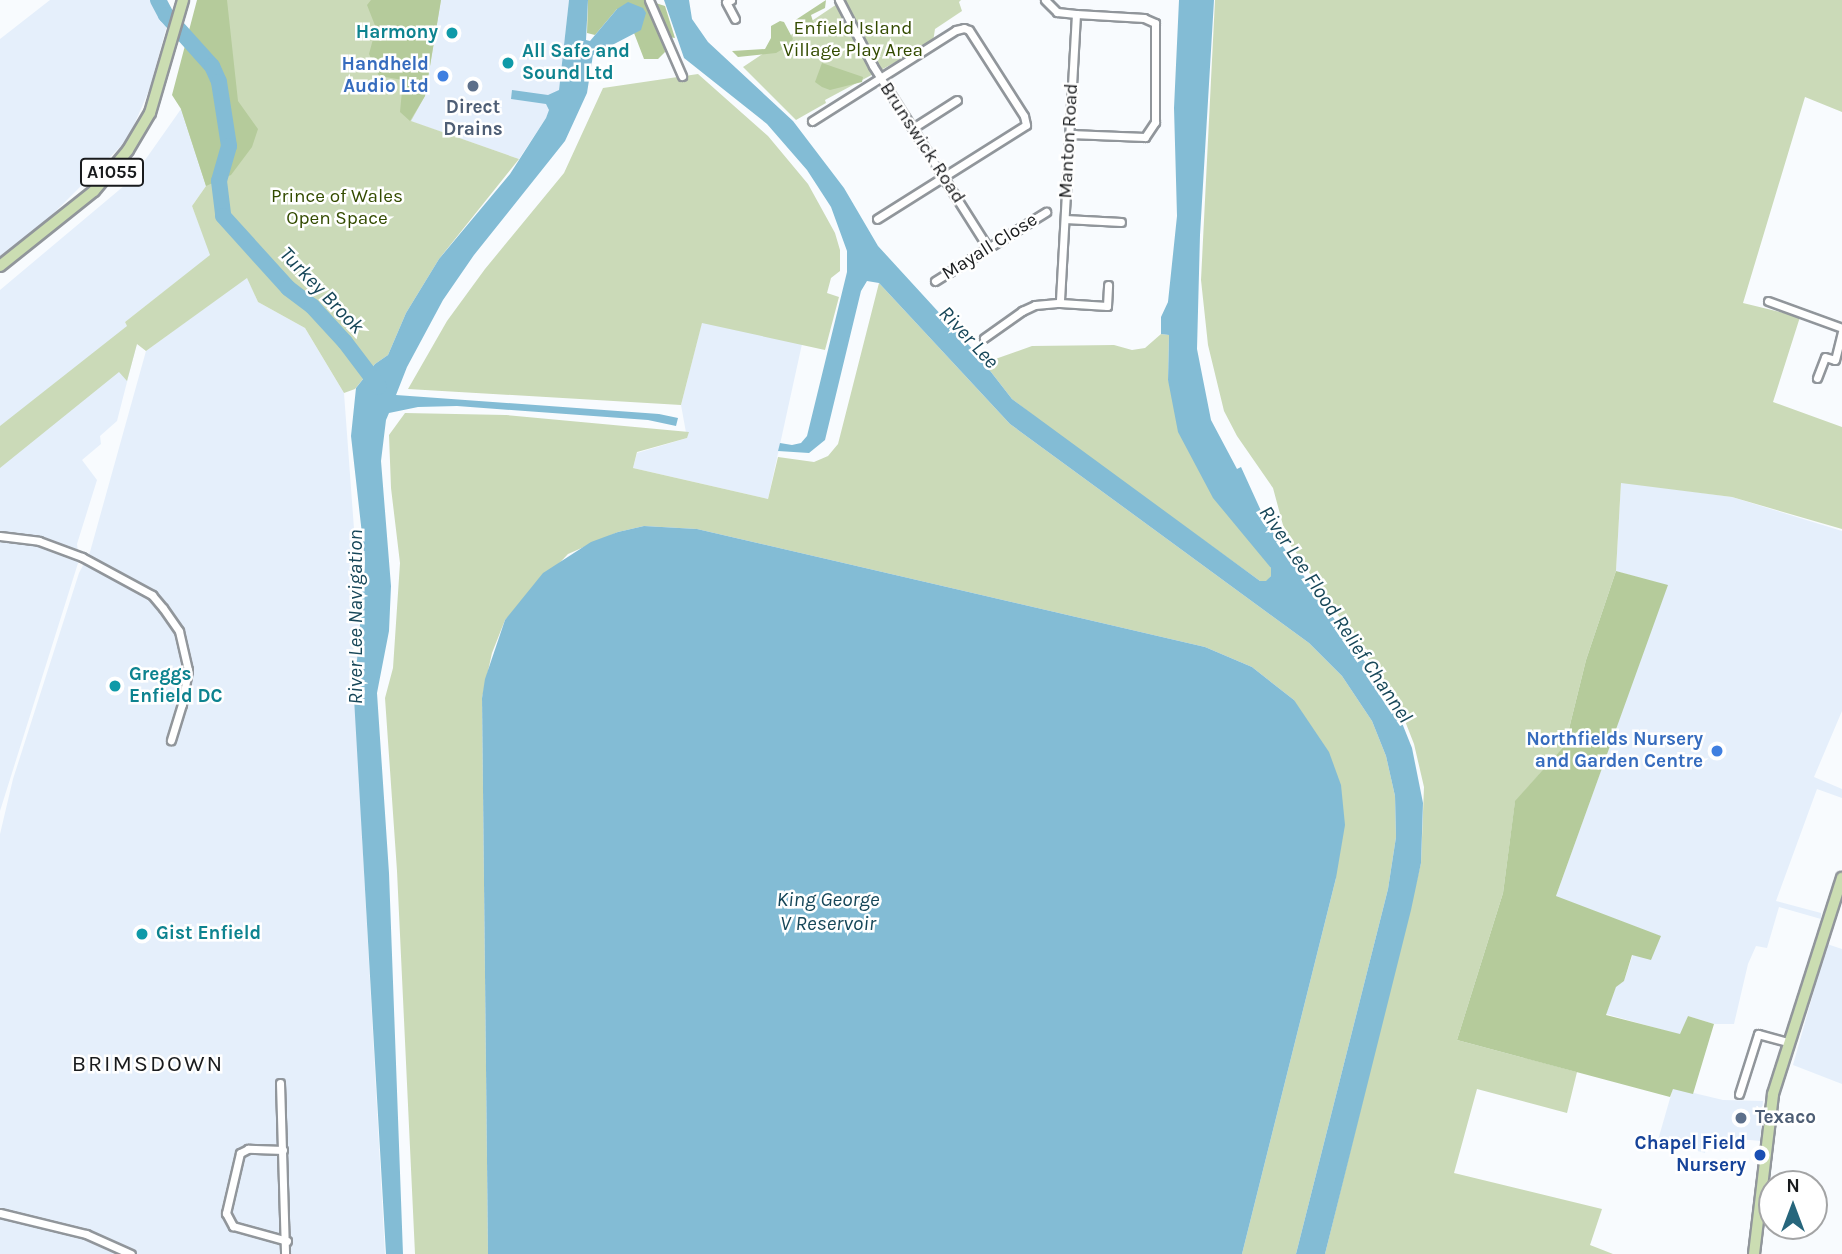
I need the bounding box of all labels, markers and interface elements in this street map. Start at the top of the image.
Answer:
park label: Enfield Island Village Play Area [783,18,923,62]
place label: Harmony [356,22,438,44]
marker: Harmony [444,25,460,41]
place label: All Safe and Sound Ltd [522,41,630,85]
place label: Handheld Audio Ltd [342,54,429,98]
marker: All Safe and Sound Ltd [500,55,516,71]
marker: Handheld Audio Ltd [435,68,451,84]
marker: Direct Drains [465,78,481,94]
street label: Brunswick Road [874,78,970,208]
street label: Manton Road [1055,83,1083,199]
place label: Direct Drains [443,97,503,141]
road number: A1055 [79,158,145,187]
park label: Prince of Wales Open Space [271,186,403,230]
street label: Mayall Close [938,209,1042,285]
water label: Turkey Brook [274,241,370,339]
water label: River Lee [934,300,1004,374]
water label: River Lee Flood Relief Channel [1254,500,1418,728]
water label: River Lee Navigation [342,529,368,705]
place label: Greggs Enfield DC [129,664,223,708]
marker: Greggs Enfield DC [107,678,123,694]
place label: Northfields Nursery and Garden Centre [1526,729,1703,773]
marker: Northfields Nursery and Garden Centre [1709,743,1725,759]
water label: King George V Reservoir [776,886,880,936]
place label: Gist Enfield [156,923,261,945]
marker: Gist Enfield [134,926,150,942]
district label: BRIMSDOWN [73,1050,223,1078]
place label: Texaco [1755,1107,1816,1129]
marker: Texaco [1733,1110,1749,1126]
place label: Chapel Field Nursery [1635,1133,1746,1177]
marker: Chapel Field Nursery [1752,1147,1768,1163]
north arrow [1758,1170,1828,1240]
text: N [1786,1175,1800,1197]

